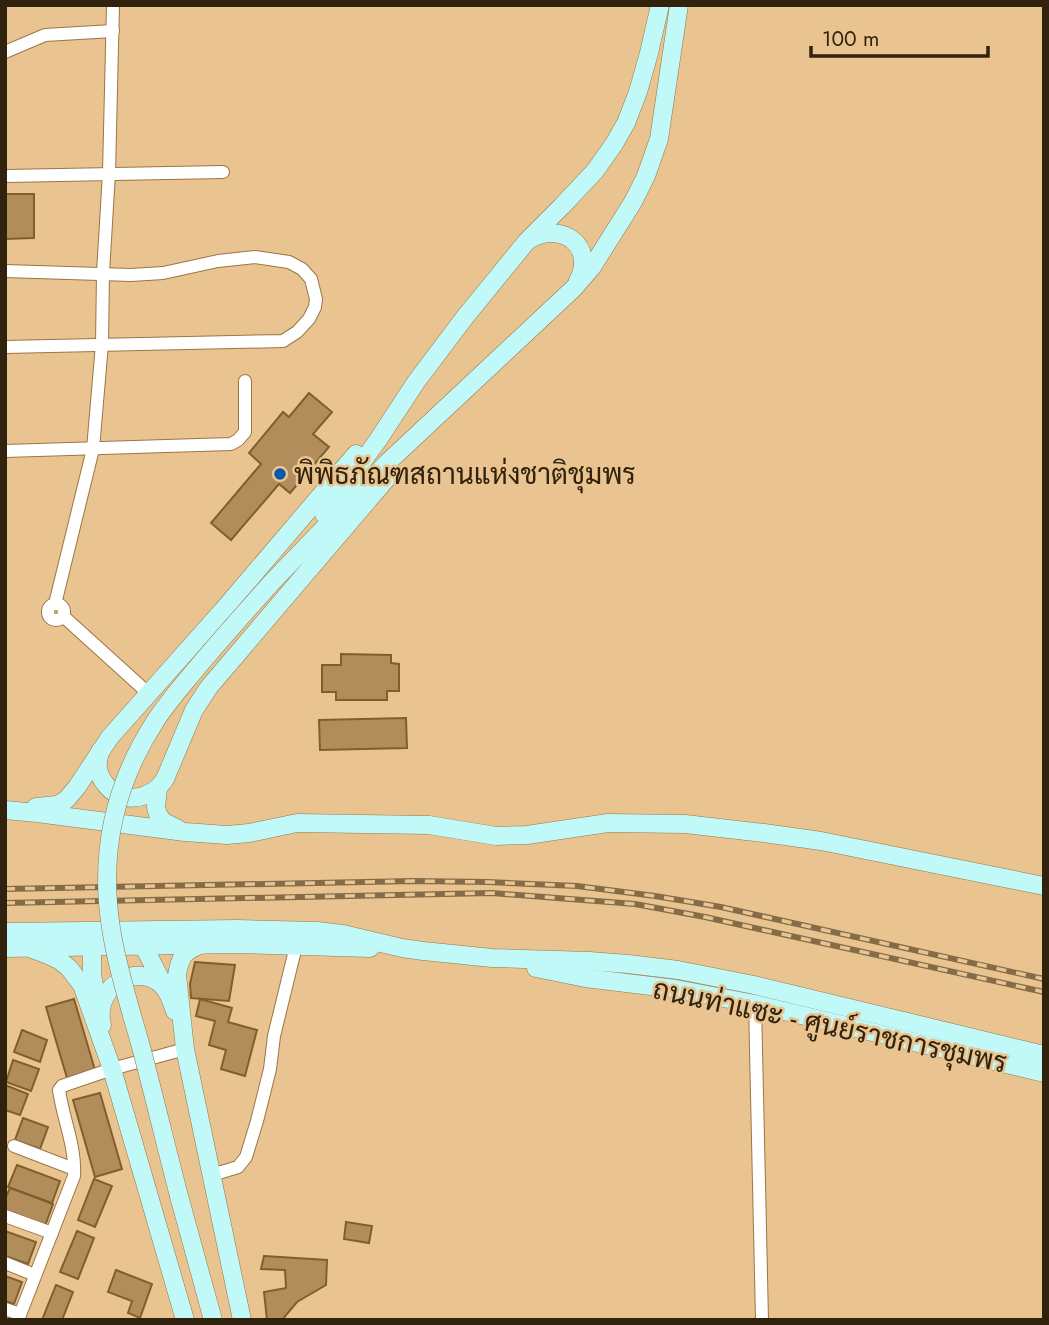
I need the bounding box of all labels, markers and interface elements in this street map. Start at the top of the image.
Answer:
scale bar [811,14,988,58]
text: 100 m [822,24,879,54]
place label: พิพิธภัณฑสถานแห่งชาติชุมพร [294,454,636,495]
marker: พิพิธภัณฑสถานแห่งชาติชุมพร [272,466,288,482]
street label: ถนนท่าแซะ - ศูนย์ราชการชุมพร [649,968,1011,1084]

